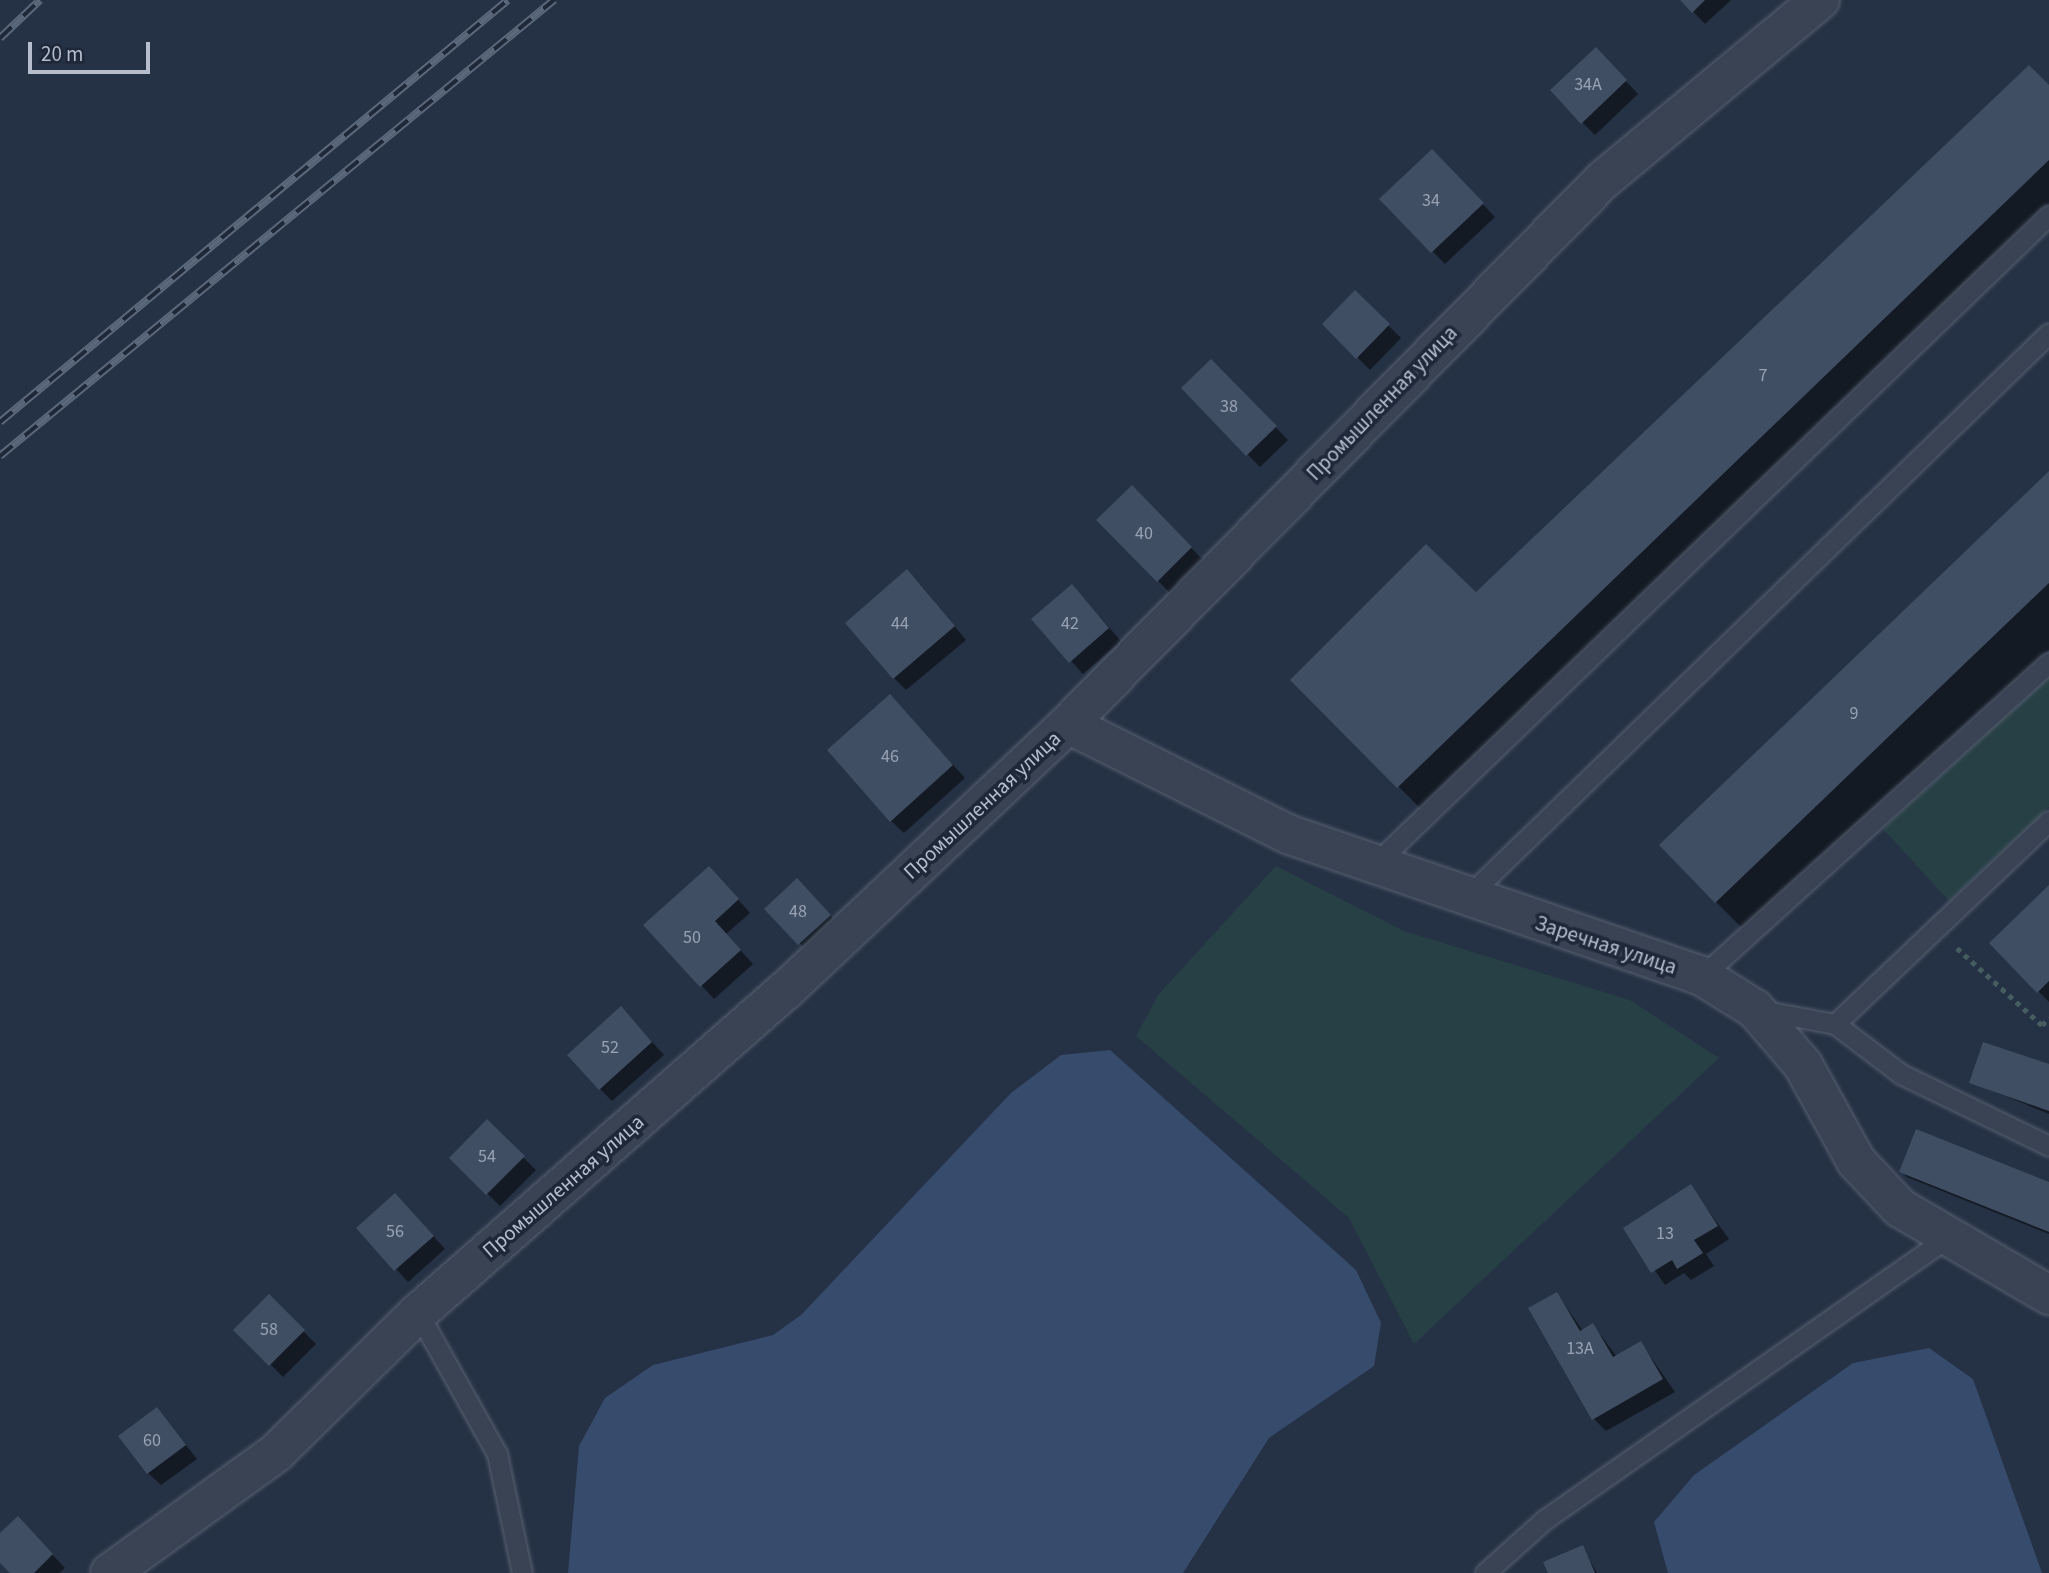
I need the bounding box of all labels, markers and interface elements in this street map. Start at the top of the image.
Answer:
scale bar [32,28,154,72]
text: 20 m [41,39,83,69]
house number: 34А [1574,74,1602,96]
house number: 34 [1422,190,1440,212]
street label: Промышленная улица [1302,320,1462,486]
house number: 7 [1759,365,1767,387]
house number: 38 [1220,396,1238,418]
house number: 40 [1135,523,1153,545]
house number: 44 [891,613,909,635]
house number: 42 [1061,613,1079,635]
house number: 9 [1850,703,1858,725]
street label: Промышленная улица [898,726,1066,884]
house number: 46 [881,746,899,768]
house number: 48 [789,901,807,923]
street label: Заречная улица [1532,910,1680,980]
house number: 50 [683,927,701,949]
house number: 52 [601,1037,619,1059]
street label: Промышленная улица [477,1109,649,1263]
house number: 54 [478,1146,496,1168]
house number: 56 [386,1221,404,1243]
house number: 13 [1656,1223,1674,1245]
house number: 58 [260,1319,278,1341]
house number: 13А [1566,1338,1594,1360]
house number: 60 [143,1430,161,1452]

